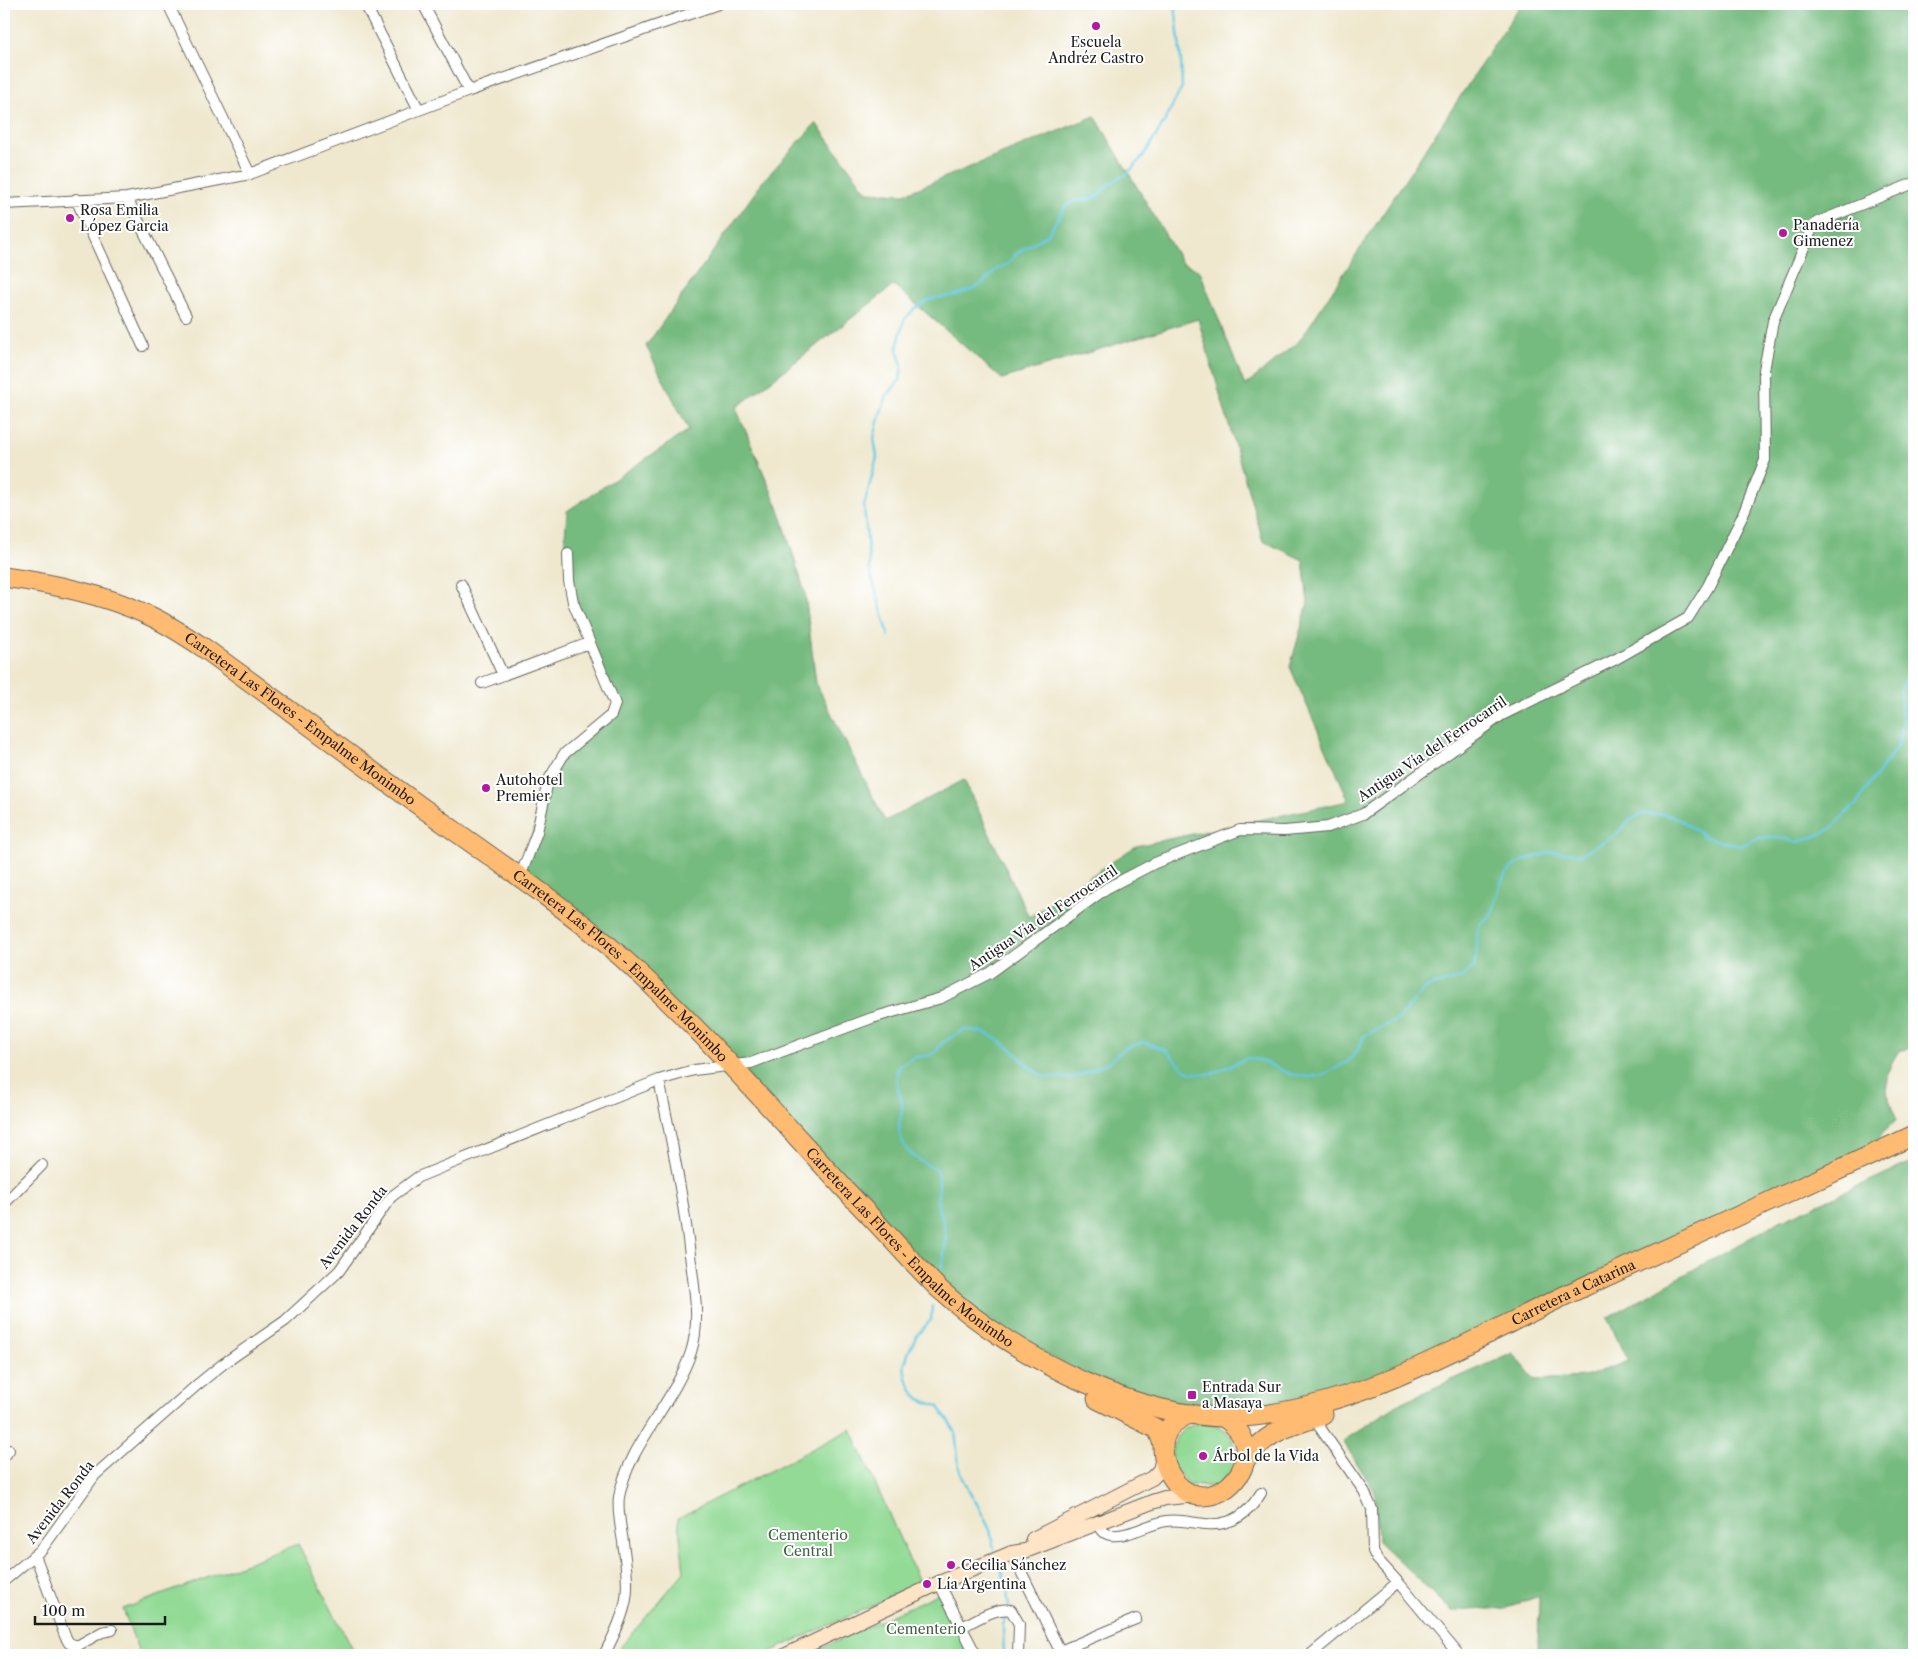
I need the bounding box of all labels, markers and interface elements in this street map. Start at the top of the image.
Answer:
marker: Escuela Andréz Castro [1090,20,1102,32]
place label: Escuela Andréz Castro [1047,33,1144,67]
place label: Rosa Emilia López Garcia [80,201,169,235]
marker: Rosa Emilia López Garcia [64,212,76,224]
place label: Panadería Gimenez [1793,216,1860,250]
marker: Panadería Gimenez [1777,227,1789,239]
street label: Carretera Las Flores - Empalme Monimbo [181,629,420,809]
street label: Antigua Vía del Ferrocarril [1353,692,1510,806]
place label: Autohotel Premier [495,771,563,805]
marker: Autohotel Premier [480,782,492,794]
street label: Antigua Vía del Ferrocarril [964,861,1121,975]
street label: Carretera Las Flores - Empalme Monimbo [509,866,732,1066]
street label: Carretera Las Flores - Empalme Monimbo [802,1144,1017,1351]
street label: Avenida Ronda [314,1181,391,1273]
street label: Carretera a Catarina [1508,1255,1639,1329]
place label: Entrada Sur a Masaya [1202,1378,1281,1412]
marker: Entrada Sur a Masaya [1186,1389,1198,1401]
place label: Árbol de la Vida [1212,1447,1320,1465]
marker: Árbol de la Vida [1197,1450,1209,1462]
street label: Avenida Ronda [21,1456,98,1548]
park label: Cementerio Central [768,1526,848,1560]
place label: Cecilia Sánchez [961,1556,1066,1574]
marker: Cecilia Sánchez [945,1559,957,1571]
place label: Lía Argentina [937,1575,1027,1593]
marker: Lía Argentina [921,1578,933,1590]
scale bar [35,1594,165,1626]
text: 100 m [42,1601,85,1620]
park label: Cementerio [886,1620,966,1638]

